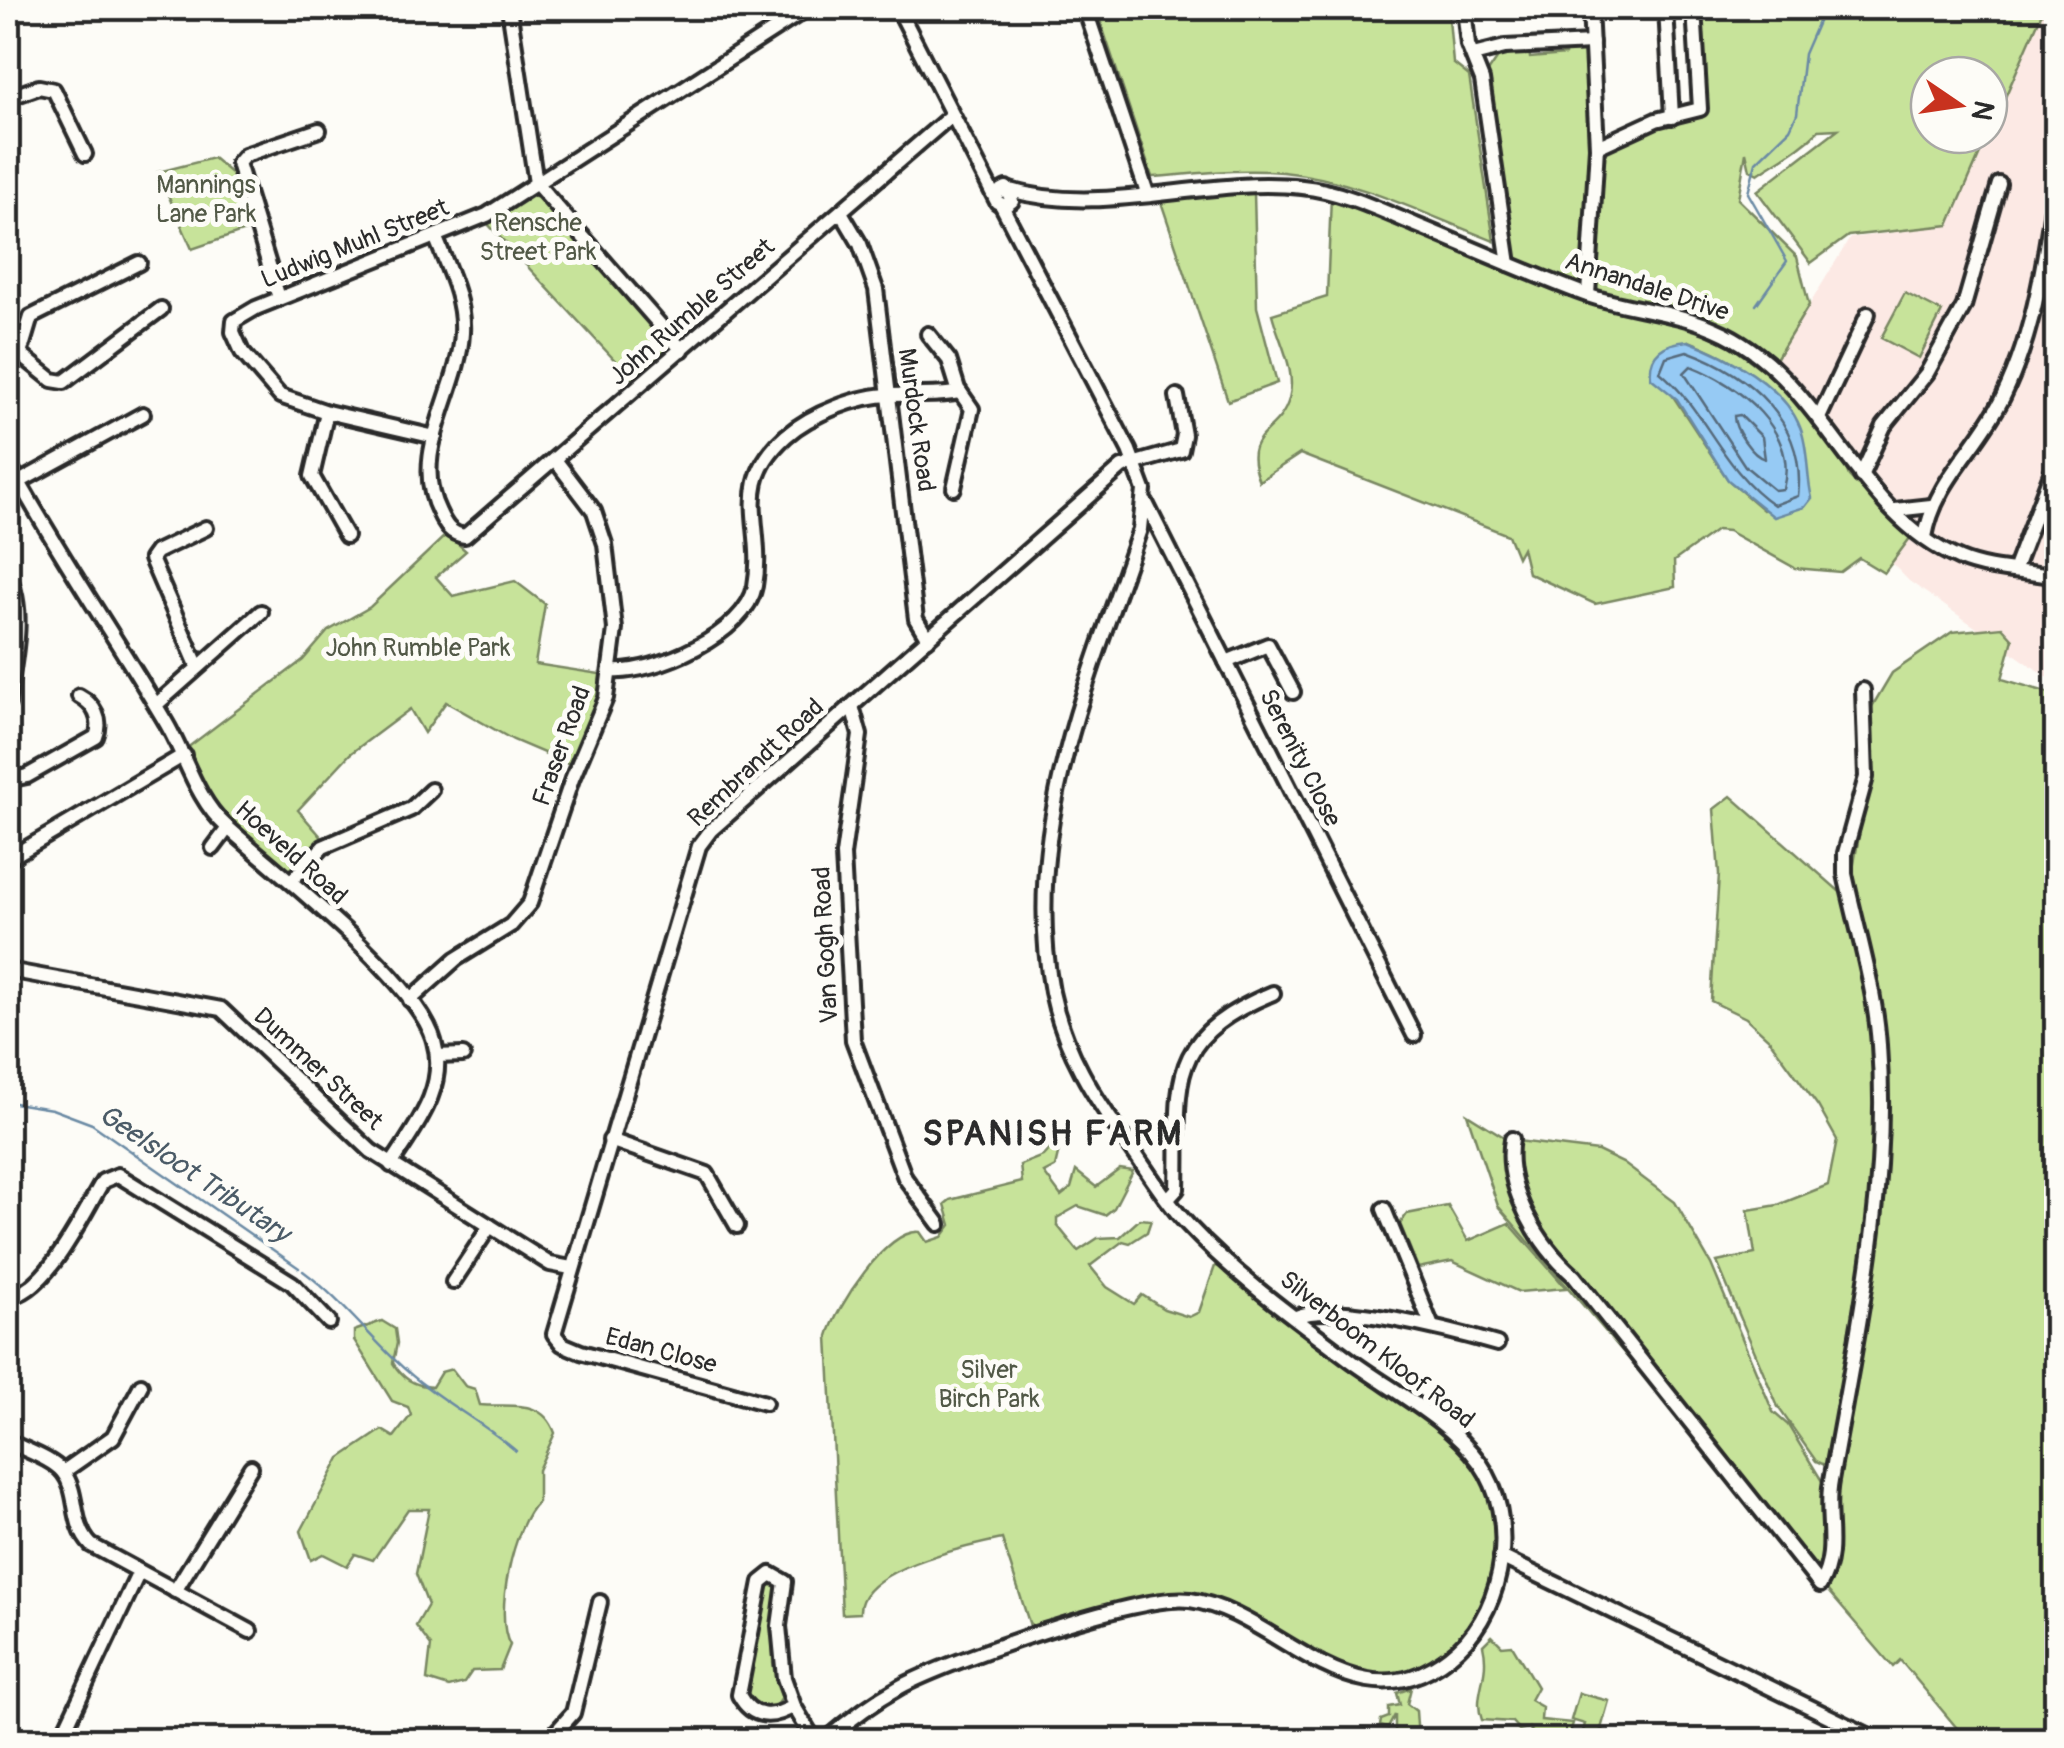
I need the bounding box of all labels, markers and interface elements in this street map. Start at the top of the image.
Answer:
north arrow [1909,55,2009,155]
text: N [1963,97,2001,123]
park label: Mannings Lane Park [156,170,257,230]
street label: Ludwig Muhl Street [257,192,454,296]
park label: Rensche Street Park [479,208,597,268]
street label: John Rumble Street [603,231,782,392]
street label: Annandale Drive [1561,246,1734,328]
street label: Murdock Road [891,346,941,494]
park label: John Rumble Park [326,633,511,664]
street label: Fraser Road [526,682,598,810]
street label: Serenity Close [1252,684,1348,833]
street label: Rembrandt Road [682,692,830,834]
street label: Hoeveld Road [228,794,354,912]
street label: Van Gogh Road [806,866,846,1024]
street label: Dummer Street [247,1001,390,1138]
water label: Geelsloot Tributary [92,1097,300,1253]
district label: SPANISH FARM [922,1112,1184,1156]
street label: Silverboom Kloof Road [1273,1264,1481,1436]
street label: Edan Close [602,1321,721,1381]
park label: Silver Birch Park [938,1355,1040,1415]

